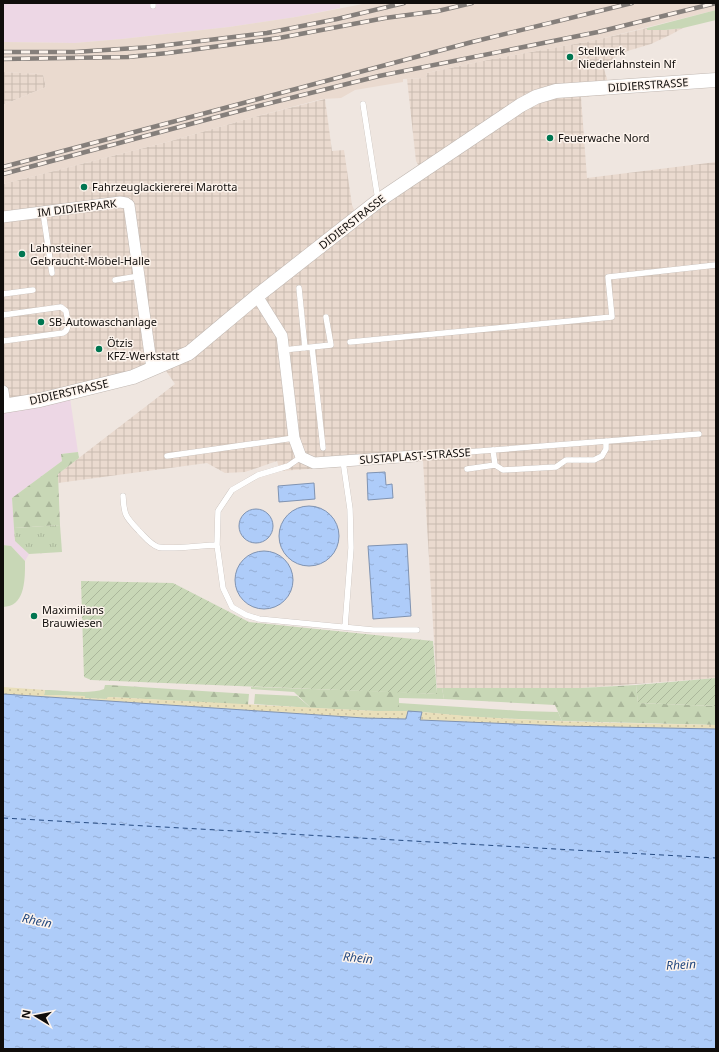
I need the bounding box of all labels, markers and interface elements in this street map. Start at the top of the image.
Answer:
place label: Stellwerk Niederlahnstein Nf [578,43,677,71]
marker: Stellwerk Niederlahnstein Nf [565,52,575,62]
street label: DIDIERSTRASSE [607,74,689,95]
place label: Feuerwache Nord [558,130,650,145]
marker: Feuerwache Nord [545,133,555,143]
place label: Fahrzeuglackiererei Marotta [92,179,237,194]
marker: Fahrzeuglackiererei Marotta [79,182,89,192]
street label: DIDIERSTRASSE [315,191,388,252]
street label: IM DIDIERPARK [36,195,118,220]
place label: Lahnsteiner Gebraucht-Möbel-Halle [30,240,150,268]
marker: Lahnsteiner Gebraucht-Möbel-Halle [17,249,27,259]
place label: SB-Autowaschanlage [49,314,157,329]
marker: SB-Autowaschanlage [36,317,46,327]
place label: Ötzis KFZ-Werkstatt [107,335,179,363]
marker: Ötzis KFZ-Werkstatt [94,344,104,354]
street label: DIDIERSTRASSE [28,375,110,408]
street label: SUSTAPLAST-STRASSE [359,444,471,467]
place label: Maximilians Brauwiesen [42,602,104,630]
marker: Maximilians Brauwiesen [29,611,39,621]
water label: Rhein [21,909,54,932]
water label: Rhein [342,947,374,968]
water label: Rhein [666,955,696,974]
north arrow [16,996,56,1036]
text: N [17,1008,34,1020]

